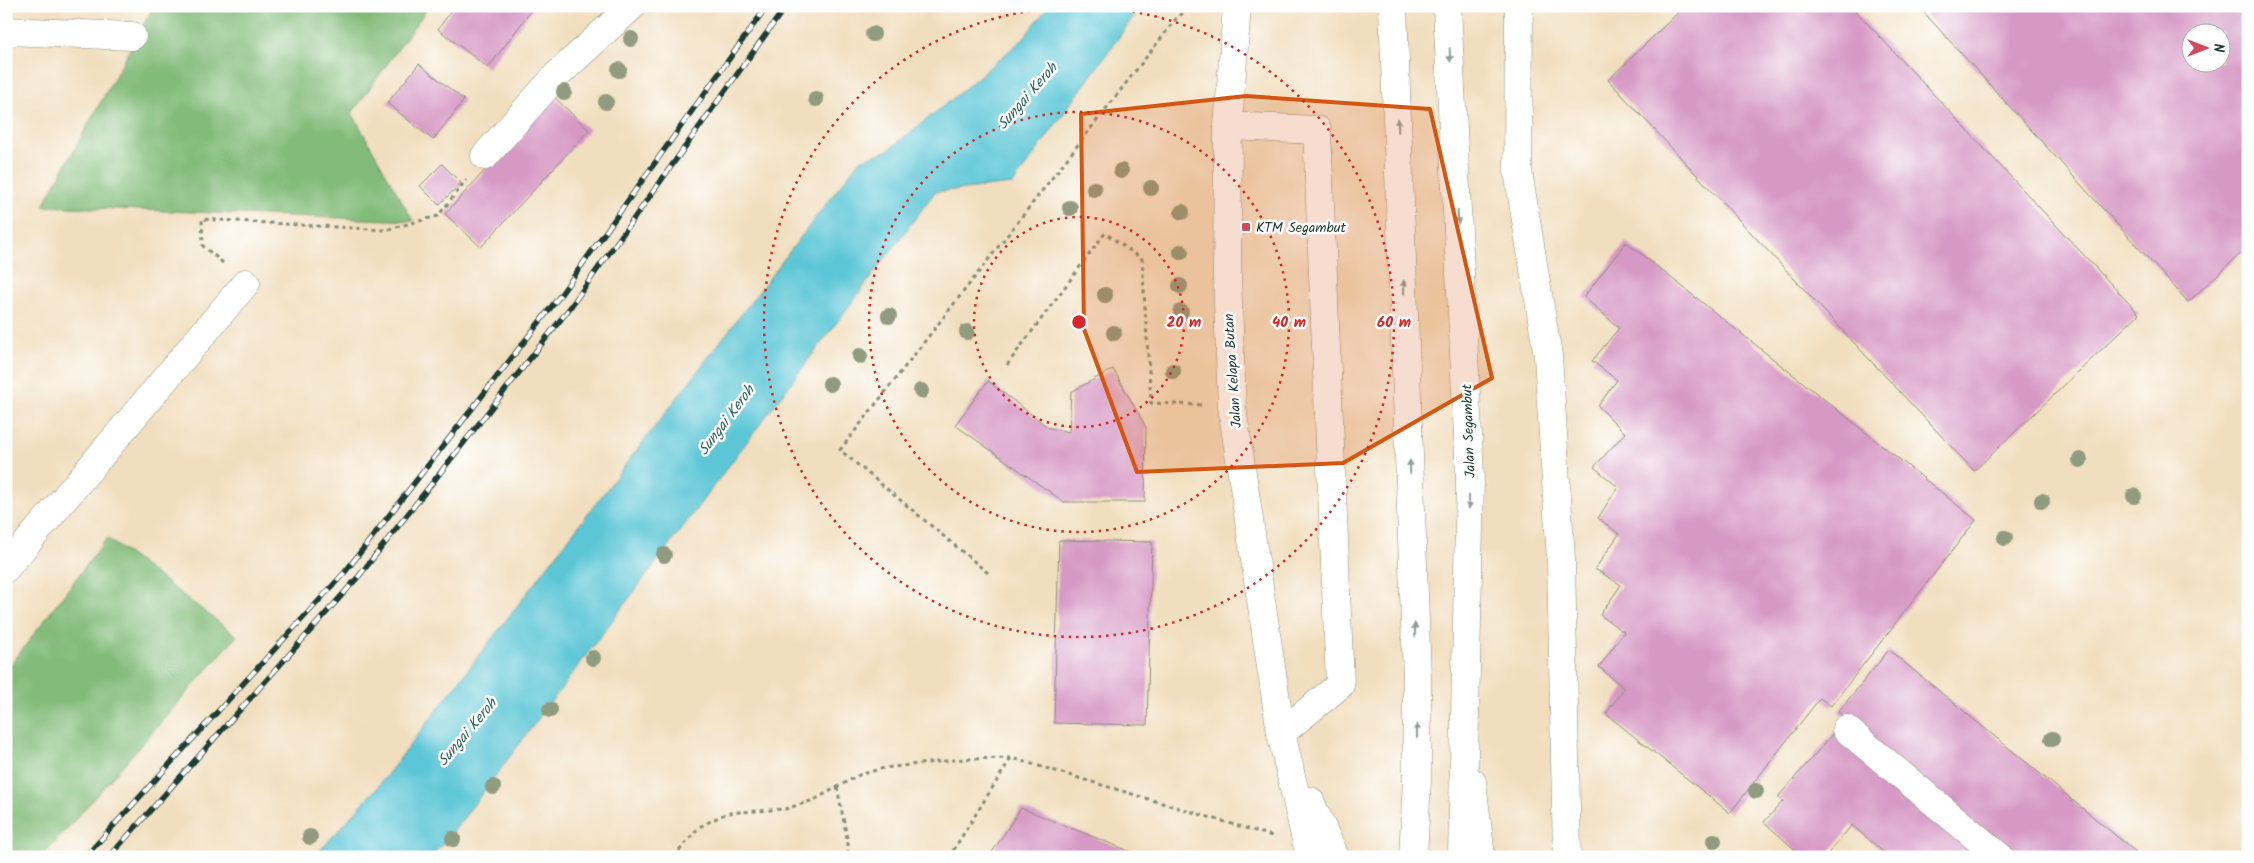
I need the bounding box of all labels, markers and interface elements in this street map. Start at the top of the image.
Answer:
north arrow [2182,22,2232,72]
text: N [2207,44,2229,53]
one-way arrow [1446,47,1454,63]
water label: Sungai Keroh [992,56,1065,136]
one-way arrow [1393,117,1401,133]
one-way arrow [1455,209,1463,225]
place label: KTM Segambut [1256,217,1347,239]
marker: KTM Segambut [1240,221,1252,233]
one-way arrow [1400,279,1408,295]
text: 20 m [1167,311,1201,335]
text: 40 m [1272,311,1306,335]
text: 60 m [1377,311,1411,335]
centre of rings [1070,313,1088,331]
street label: Jalan Kelapa Butan [1218,313,1248,429]
water label: Sungai Keroh [692,379,762,461]
street label: Jalan Segambut [1456,383,1482,478]
one-way arrow [1406,459,1414,475]
one-way arrow [1465,494,1473,510]
one-way arrow [1411,621,1419,637]
water label: Sungai Keroh [432,692,505,772]
one-way arrow [1413,723,1421,739]

